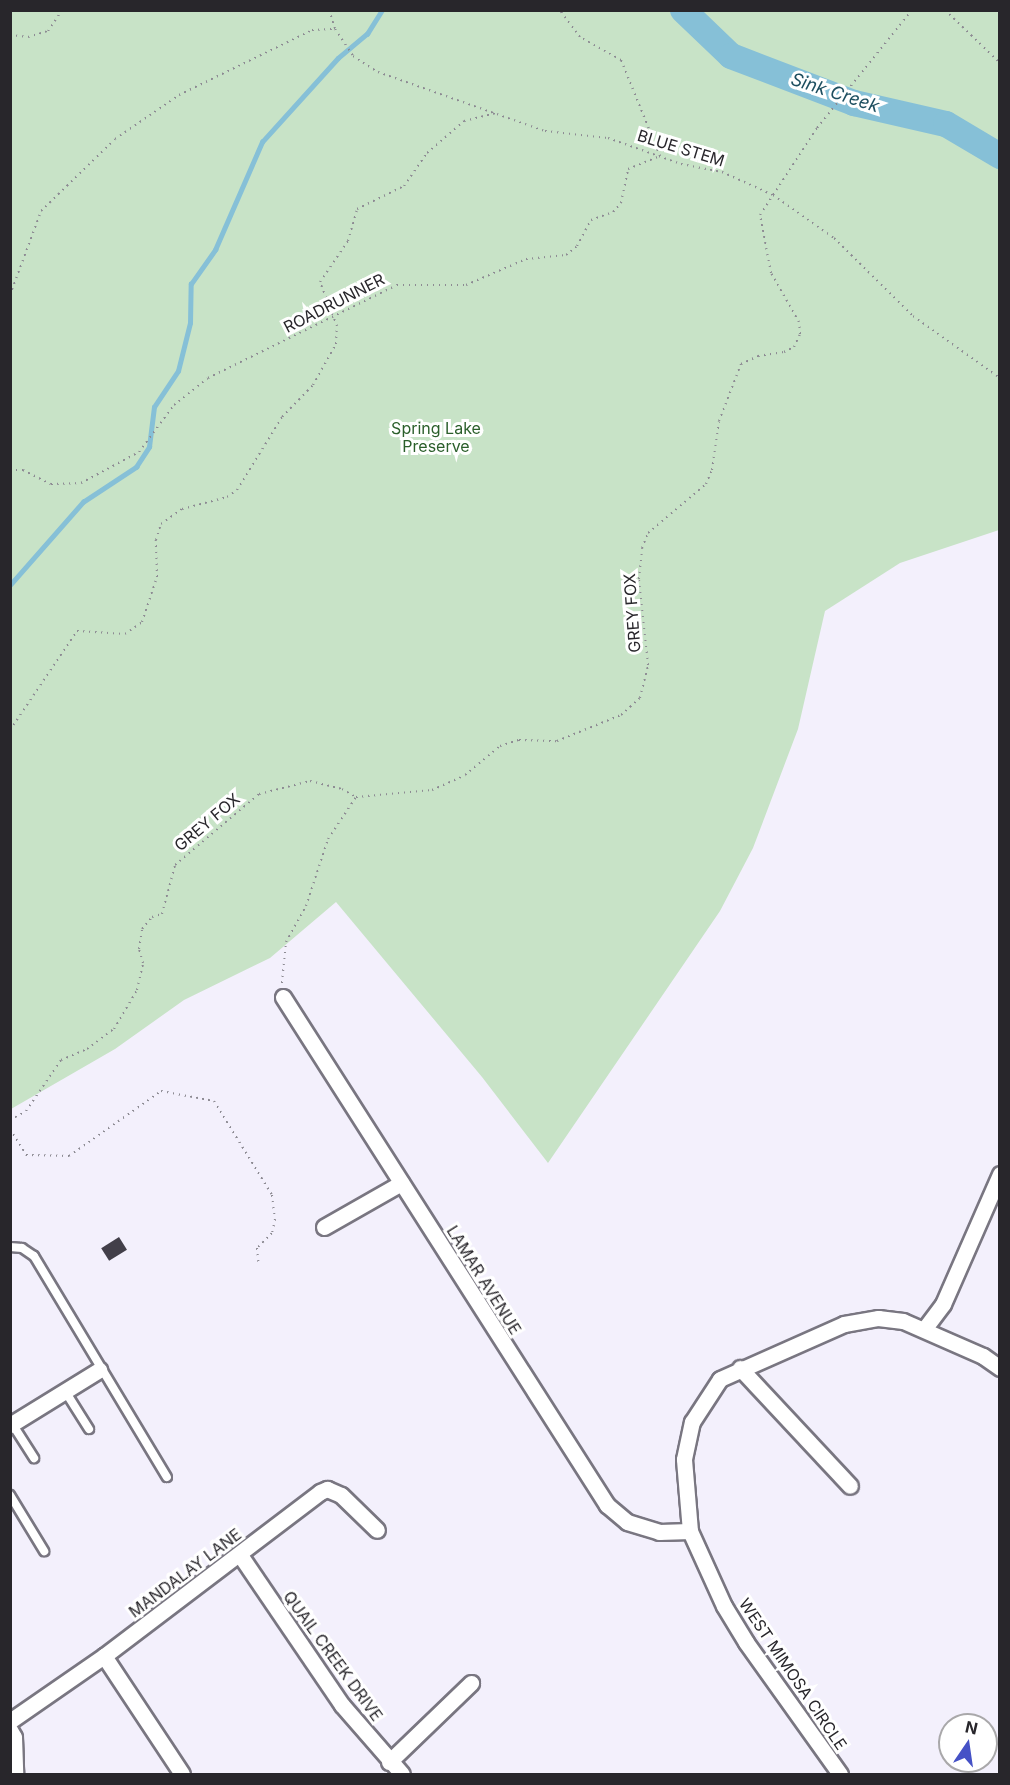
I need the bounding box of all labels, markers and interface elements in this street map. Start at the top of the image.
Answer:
water label: Sink Creek [788,69,882,117]
street label: BLUE STEM [635,126,727,170]
street label: ROADRUNNER [280,269,388,337]
park label: Spring Lake Preserve [391,418,481,456]
street label: GREY FOX [620,573,644,653]
street label: GREY FOX [170,789,244,855]
street label: LAMAR AVENUE [443,1222,525,1338]
street label: MANDALAY LANE [125,1525,245,1621]
street label: QUAIL CREEK DRIVE [279,1587,387,1725]
street label: WEST MIMOSA CIRCLE [735,1595,851,1753]
north arrow [938,1713,998,1773]
text: N [963,1716,980,1739]

